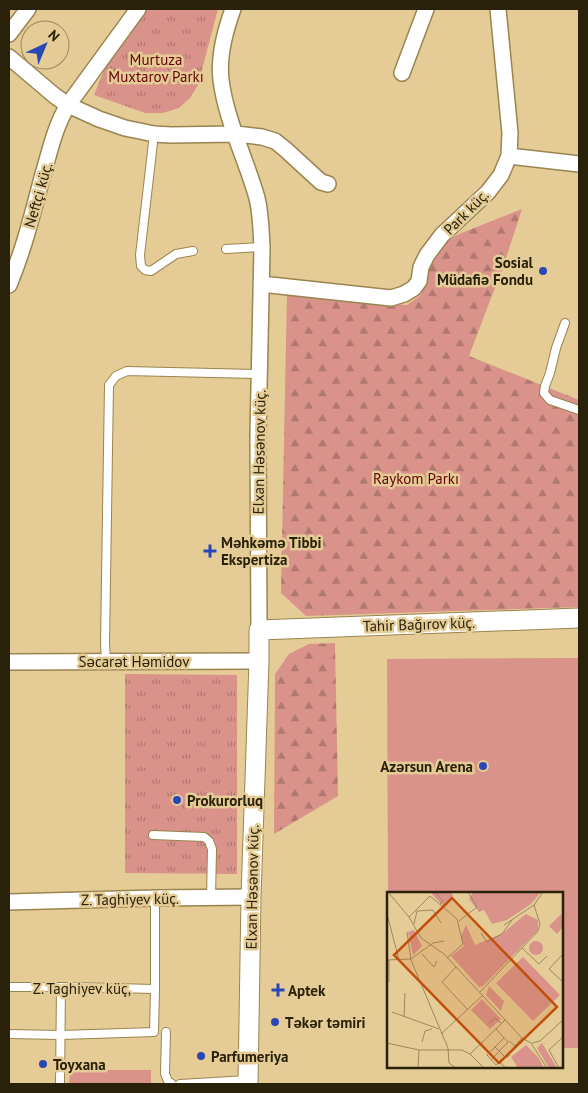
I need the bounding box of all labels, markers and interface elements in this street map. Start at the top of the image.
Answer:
north arrow [20,20,70,70]
text: N [44,26,64,45]
park label: Murtuza Muxtarov Parkı [108,50,204,86]
street label: Neftçi küç. [20,160,56,230]
street label: Park küç. [439,185,493,239]
place label: Sosial Müdafiə Fondu [437,253,534,289]
marker: Sosial Müdafiə Fondu [537,265,549,277]
street label: Elxan Həsənov küç. [248,389,270,515]
park label: Raykom Parkı [373,469,459,488]
place label: Məhkəmə Tibbi Ekspertiza [221,533,322,569]
marker: Məhkəmə Tibbi Ekspertiza [203,544,217,558]
street label: Tahir Bağırov küç. [362,613,476,635]
street label: Səcarət Həmidov [79,652,190,671]
place label: Azərsun Arena [380,757,473,776]
marker: Azərsun Arena [477,760,489,772]
place label: Prokurorluq [187,791,263,810]
marker: Prokurorluq [171,794,183,806]
street label: Elxan Həsənov küç. [241,824,263,950]
street label: Z. Taghiyev küç. [81,889,179,909]
inset map [387,892,563,1068]
street label: Z. Taghiyev küç, [33,979,131,998]
place label: Aptek [288,981,326,1000]
marker: Aptek [272,984,284,996]
place label: Təkər təmiri [285,1013,366,1032]
marker: Təkər təmiri [269,1016,281,1028]
place label: Parfumeriya [211,1047,288,1066]
marker: Parfumeriya [195,1050,207,1062]
place label: Toyxana [53,1055,106,1074]
marker: Toyxana [37,1058,49,1070]

